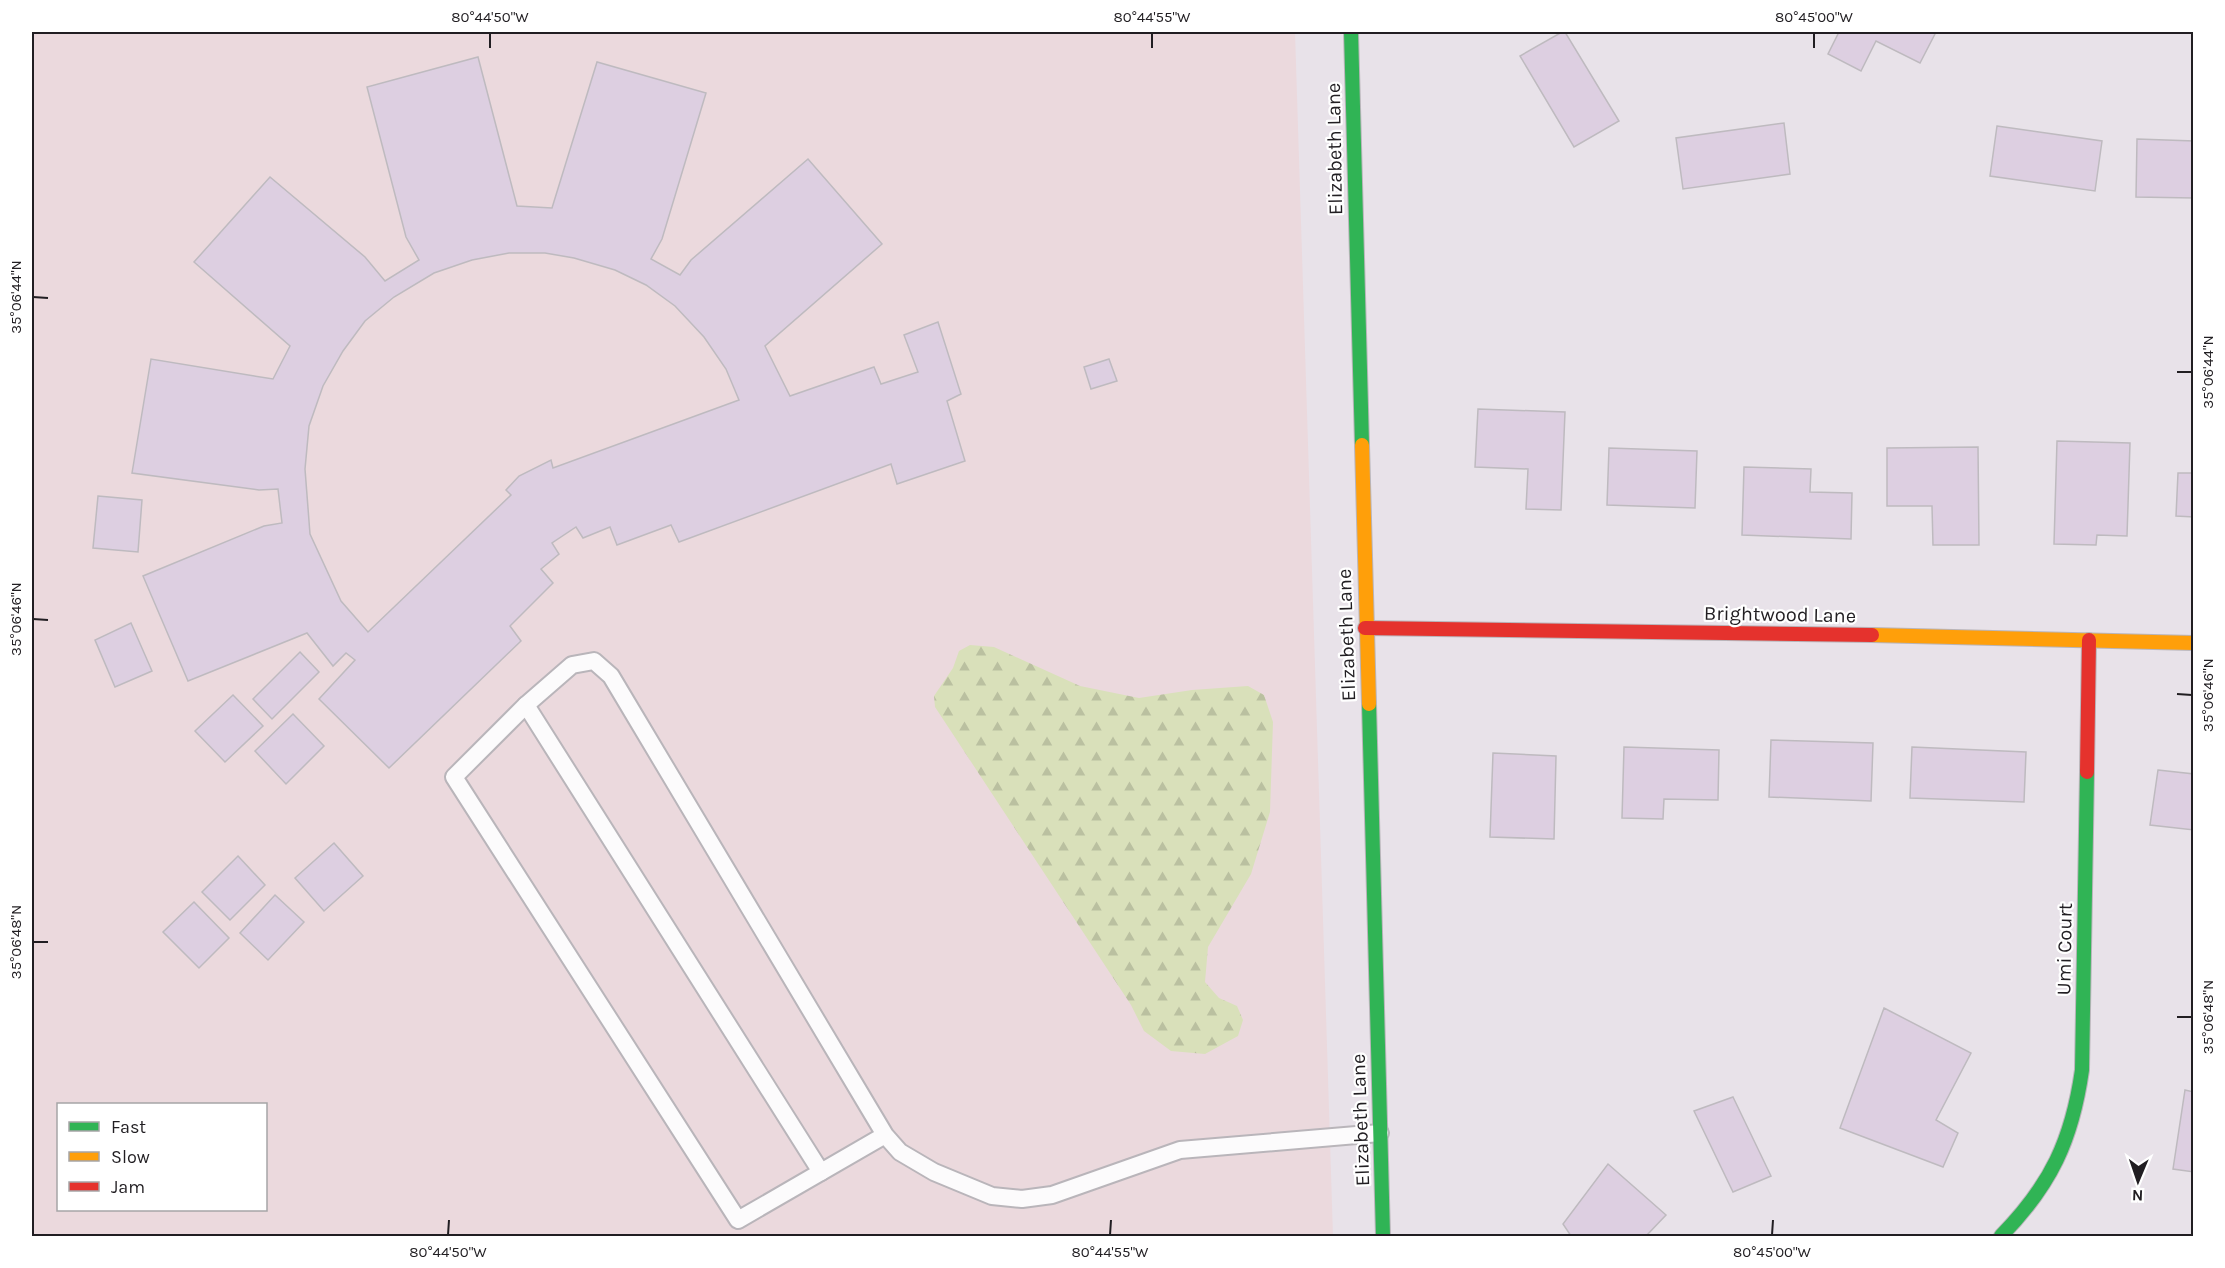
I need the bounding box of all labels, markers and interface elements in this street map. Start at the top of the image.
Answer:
text: 80°44'50"W [451,8,529,26]
text: 80°44'55"W [1114,8,1191,26]
text: 80°45'00"W [1775,8,1854,26]
street label: Elizabeth Lane [1322,83,1347,215]
text: 35°06'44"N [7,260,25,334]
text: 35°06'44"N [2199,335,2217,409]
street label: Elizabeth Lane [1333,568,1360,702]
text: 35°06'46"N [7,582,25,656]
street label: Brightwood Lane [1704,602,1856,627]
text: 35°06'46"N [2199,658,2217,732]
street label: Umi Court [2052,902,2077,995]
text: 35°06'48"N [7,905,25,979]
text: 35°06'48"N [2199,980,2217,1054]
street label: Elizabeth Lane [1347,1053,1374,1187]
legend [57,1103,267,1211]
text: Fast [111,1116,146,1138]
text: Slow [111,1146,150,1168]
north arrow [2108,1151,2168,1211]
text: Jam [111,1176,145,1198]
text: N [2131,1186,2144,1205]
text: 80°44'50"W [409,1243,487,1261]
text: 80°44'55"W [1072,1243,1149,1261]
text: 80°45'00"W [1733,1243,1812,1261]

